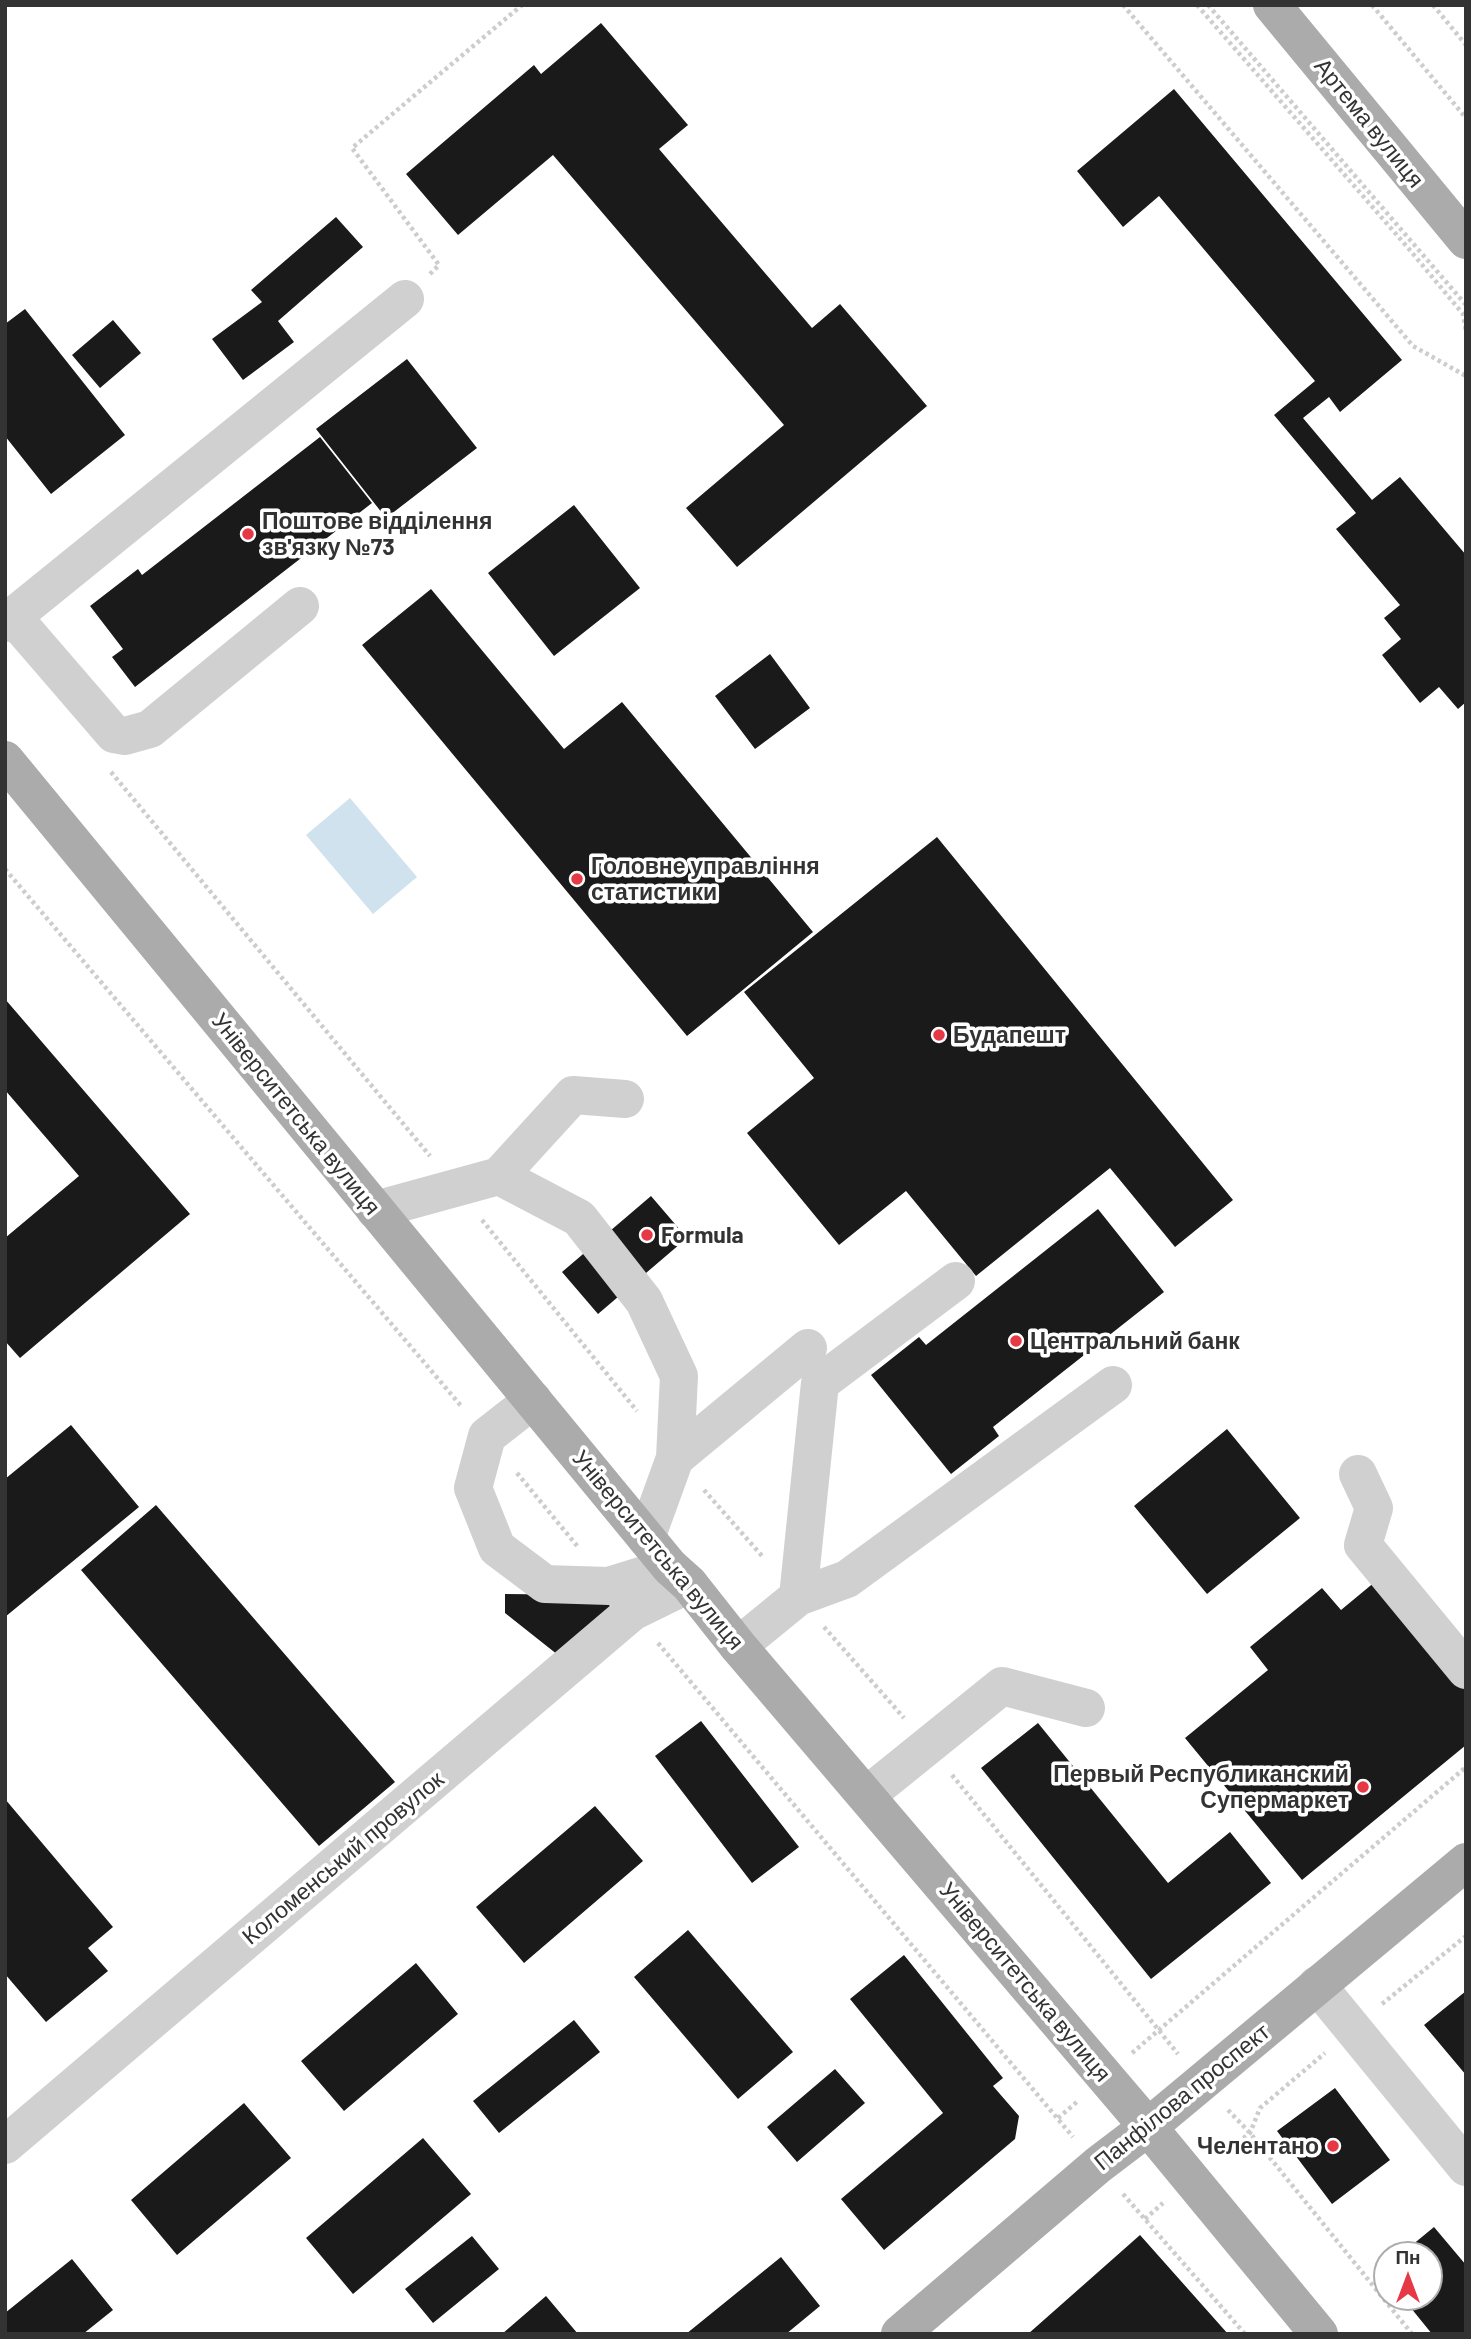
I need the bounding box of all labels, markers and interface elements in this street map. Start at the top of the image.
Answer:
street label: Артема вулиця [1308,53,1430,193]
place label: Поштове відділення зв'язку №73 [262,507,492,561]
marker: Поштове відділення зв'язку №73 [240,526,256,542]
place label: Головне управління статистики [591,852,820,906]
marker: Головне управління статистики [569,871,585,887]
street label: Університетська вулиця [206,1007,386,1221]
place label: Будапешт [953,1021,1066,1049]
marker: Будапешт [931,1027,947,1043]
place label: Formula [661,1221,744,1249]
marker: Formula [639,1227,655,1243]
place label: Центральний банк [1030,1327,1240,1355]
marker: Центральний банк [1008,1333,1024,1349]
street label: Університетська вулиця [566,1445,750,1655]
place label: Первый Республиканский Супермаркет [1053,1760,1349,1814]
street label: Коломенський провулок [237,1766,449,1950]
marker: Первый Республиканский Супермаркет [1355,1779,1371,1795]
street label: Університетська вулиця [933,1877,1117,2087]
street label: Панфілова проспект [1089,2018,1275,2176]
place label: Челентано [1197,2132,1319,2160]
marker: Челентано [1325,2138,1341,2154]
north arrow [1373,2241,1443,2311]
text: Пн [1395,2245,1421,2268]

